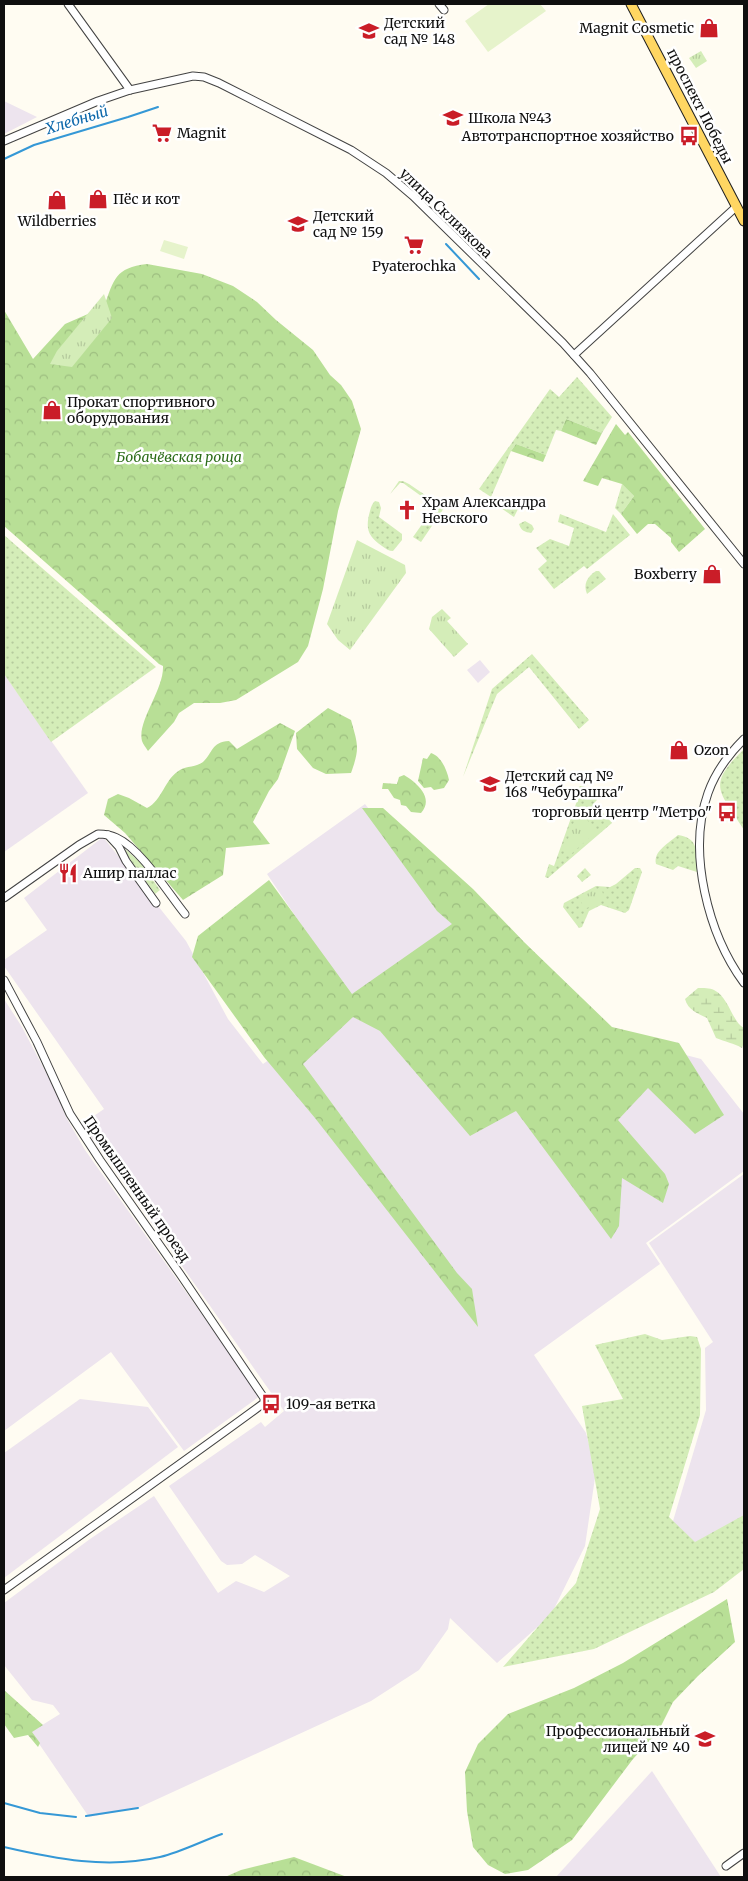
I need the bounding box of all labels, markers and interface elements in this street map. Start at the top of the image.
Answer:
place label: Детский сад № 148 [384,14,455,48]
shop icon: Magnit Cosmetic [698,17,720,39]
place label: Magnit Cosmetic [579,19,694,37]
school or university icon: Детский сад № 148 [358,20,380,42]
street label: проспект Победы [663,45,737,167]
water label: Хлебный [42,101,111,138]
school or university icon: Школа №43 [442,107,464,129]
place label: Школа №43 [468,109,552,127]
supermarket icon: Magnit [151,122,173,144]
place label: Magnit [177,124,227,142]
bus stop icon: Автотранспортное хозяйство [678,125,700,147]
place label: Автотранспортное хозяйство [461,127,674,145]
street label: улица Склизкова [396,164,496,262]
shop icon: Пёс и кот [87,188,109,210]
shop icon: Wildberries [46,189,68,211]
place label: Пёс и кот [113,190,180,208]
place label: Детский сад № 159 [313,207,384,241]
place label: Wildberries [17,212,96,230]
school or university icon: Детский сад № 159 [287,213,309,235]
supermarket icon: Pyaterochka [403,234,425,256]
place label: Pyaterochka [372,257,457,275]
place label: Прокат спортивного оборудования [67,393,215,427]
shop icon: Прокат спортивного оборудования [41,399,63,421]
park label: Бобачёвская роща [116,448,242,466]
place label: Храм Александра Невского [422,493,547,527]
church icon: Храм Александра Невского [396,499,418,521]
shop icon: Boxberry [701,563,723,585]
place label: Boxberry [634,565,698,583]
shop icon: Ozon [668,739,690,761]
place label: Ozon [694,741,729,759]
place label: Детский сад № 168 "Чебурашка" [505,767,624,801]
school or university icon: Детский сад № 168 "Чебурашка" [479,773,501,795]
bus stop icon: торговый центр "Метро" [716,801,738,823]
place label: торговый центр "Метро" [532,803,712,821]
restaurant icon: Ашир паллас [57,862,79,884]
place label: Ашир паллас [82,864,176,882]
street label: Промышленный проезд [80,1113,194,1266]
bus stop icon: 109-ая ветка [260,1393,282,1415]
place label: 109-ая ветка [286,1395,376,1413]
place label: Профессиональный лицей № 40 [546,1722,690,1756]
school or university icon: Профессиональный лицей № 40 [694,1728,716,1750]

